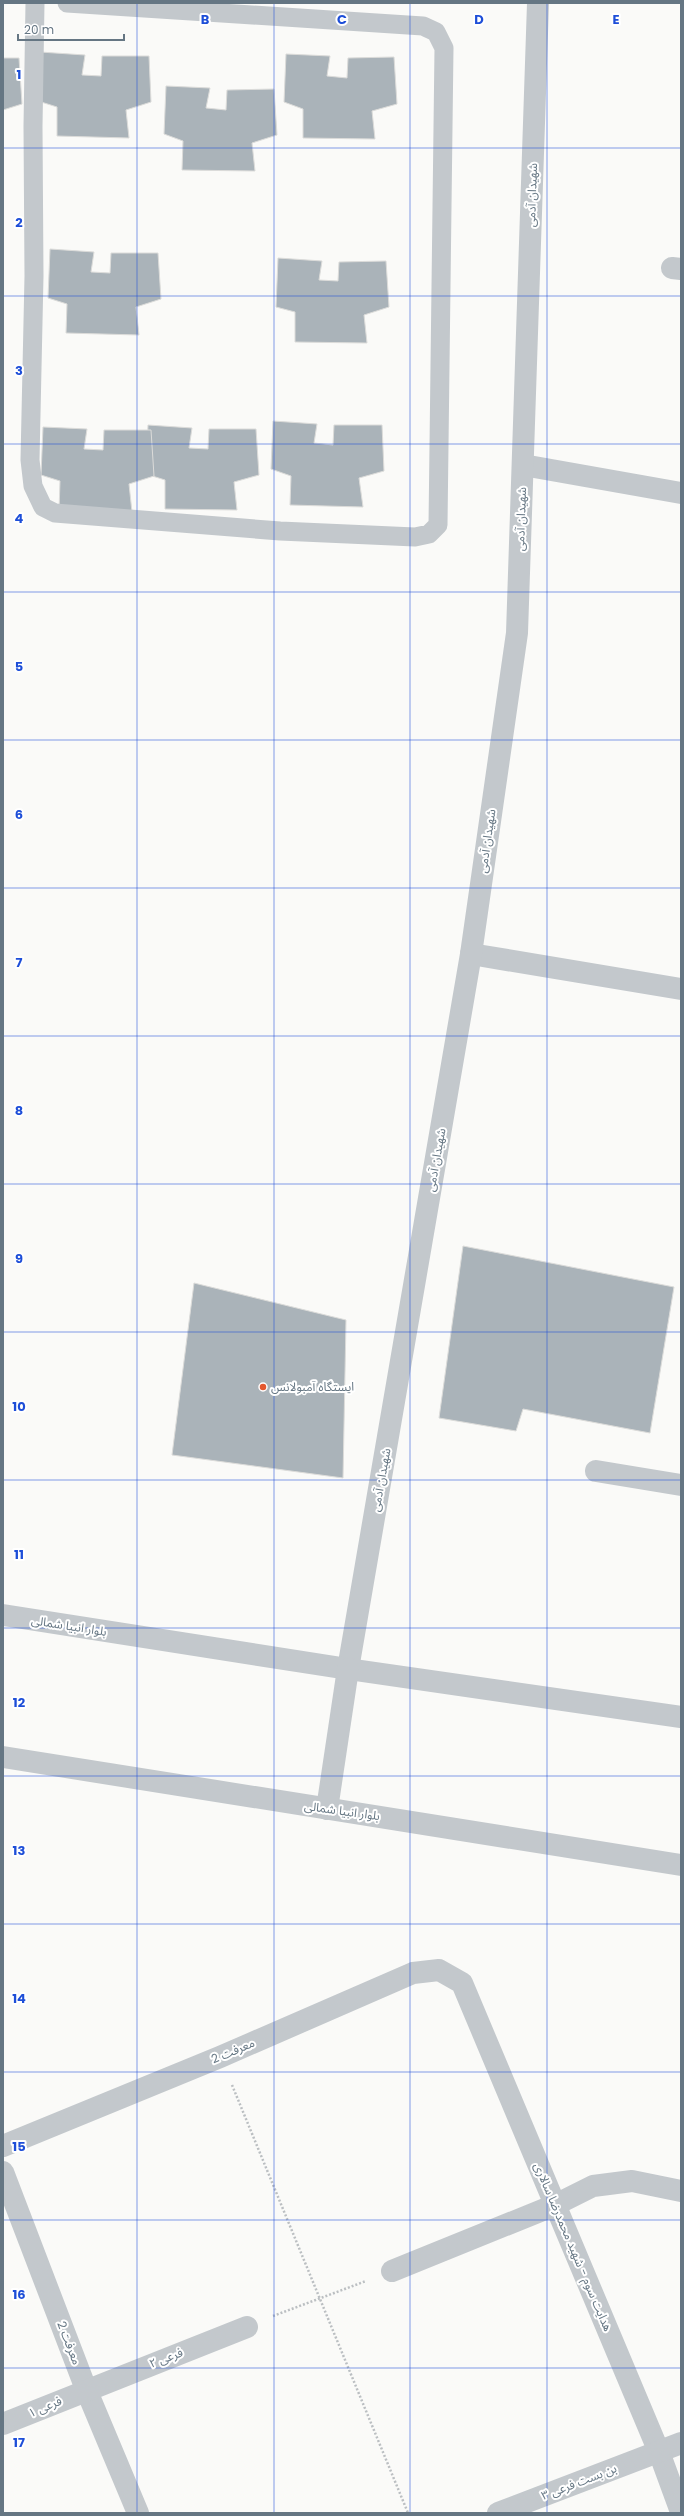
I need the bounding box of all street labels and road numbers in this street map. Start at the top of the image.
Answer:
street label: شهیدان آدمی [522,163,541,227]
street label: شهیدان آدمی [511,487,530,551]
street label: شهیدان آدمی [474,808,499,874]
street label: شهیدان آدمی [422,1127,449,1193]
street label: شهیدان آدمی [367,1447,394,1513]
street label: بلوار انبیا شمالی [30,1611,108,1640]
street label: بلوار انبیا شمالی [303,1797,381,1824]
street label: معرفت 2 [209,2034,257,2067]
street label: هدایت سوم - شهید محمدرضا سالاری [529,2160,617,2334]
street label: معرفت 2 [53,2319,86,2367]
street label: فرعی ۲ [147,2343,185,2372]
street label: فرعی ۱ [25,2392,64,2421]
street label: بن بست فرعی ۳ [539,2459,619,2504]

